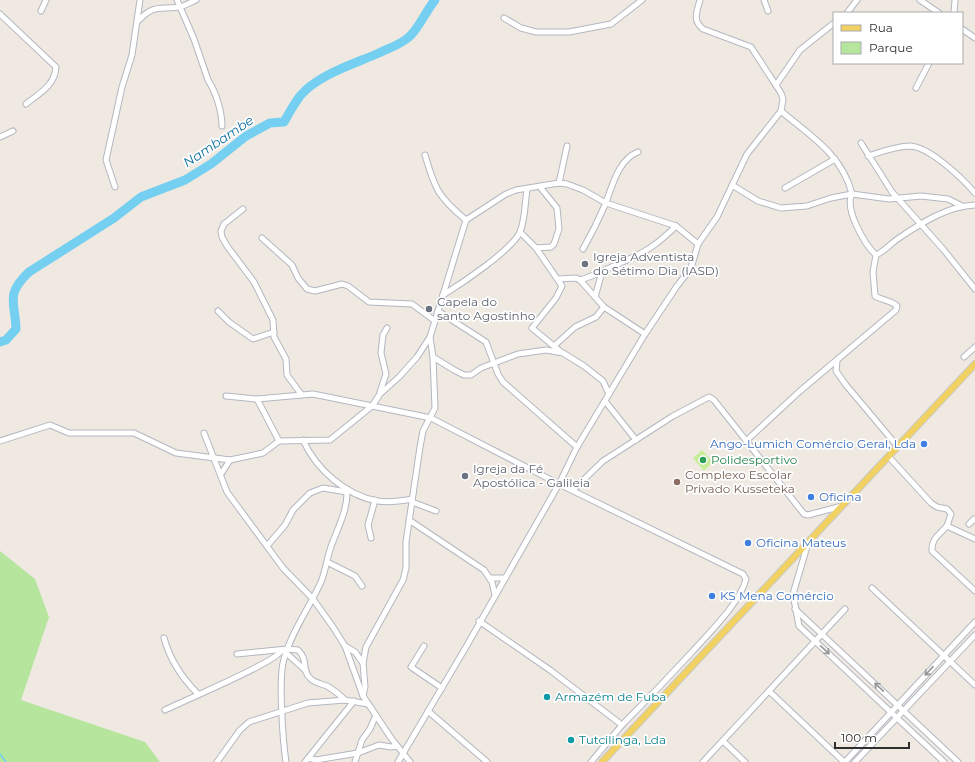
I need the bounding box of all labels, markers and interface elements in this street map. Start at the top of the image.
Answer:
legend [833,12,963,64]
text: Rua [869,20,893,35]
text: Parque [869,40,913,55]
water label: Nambambe [180,112,256,170]
place label: Igreja Adventista do Sétimo Dia (IASD) [593,249,719,278]
marker: Igreja Adventista do Sétimo Dia (IASD) [580,259,590,269]
place label: Capela do santo Agostinho [437,294,535,323]
marker: Capela do santo Agostinho [424,304,434,314]
place label: Ango-Lumich Comércio Geral, Lda [710,436,916,451]
marker: Ango-Lumich Comércio Geral, Lda [919,439,929,449]
place label: Polidesportivo [711,452,797,467]
marker: Polidesportivo [698,455,708,465]
place label: Igreja da Fé Apostólica - Galileia [473,461,590,490]
place label: Complexo Escolar Privado Kusseteka [685,467,795,496]
marker: Igreja da Fé Apostólica - Galileia [460,471,470,481]
marker: Complexo Escolar Privado Kusseteka [672,477,682,487]
place label: Oficina [819,489,862,504]
marker: Oficina [806,492,816,502]
place label: Oficina Mateus [756,535,846,550]
marker: Oficina Mateus [743,538,753,548]
place label: KS Mena Comércio [720,588,834,603]
marker: KS Mena Comércio [707,591,717,601]
one-way arrow [820,645,830,655]
one-way arrow [924,666,934,676]
one-way arrow [874,683,884,692]
place label: Armazém de Fuba [555,689,666,704]
marker: Armazém de Fuba [542,692,552,702]
scale bar [835,724,909,750]
text: 100 m [841,730,877,745]
place label: Tutcilinga, Lda [579,732,666,747]
marker: Tutcilinga, Lda [566,735,576,745]

